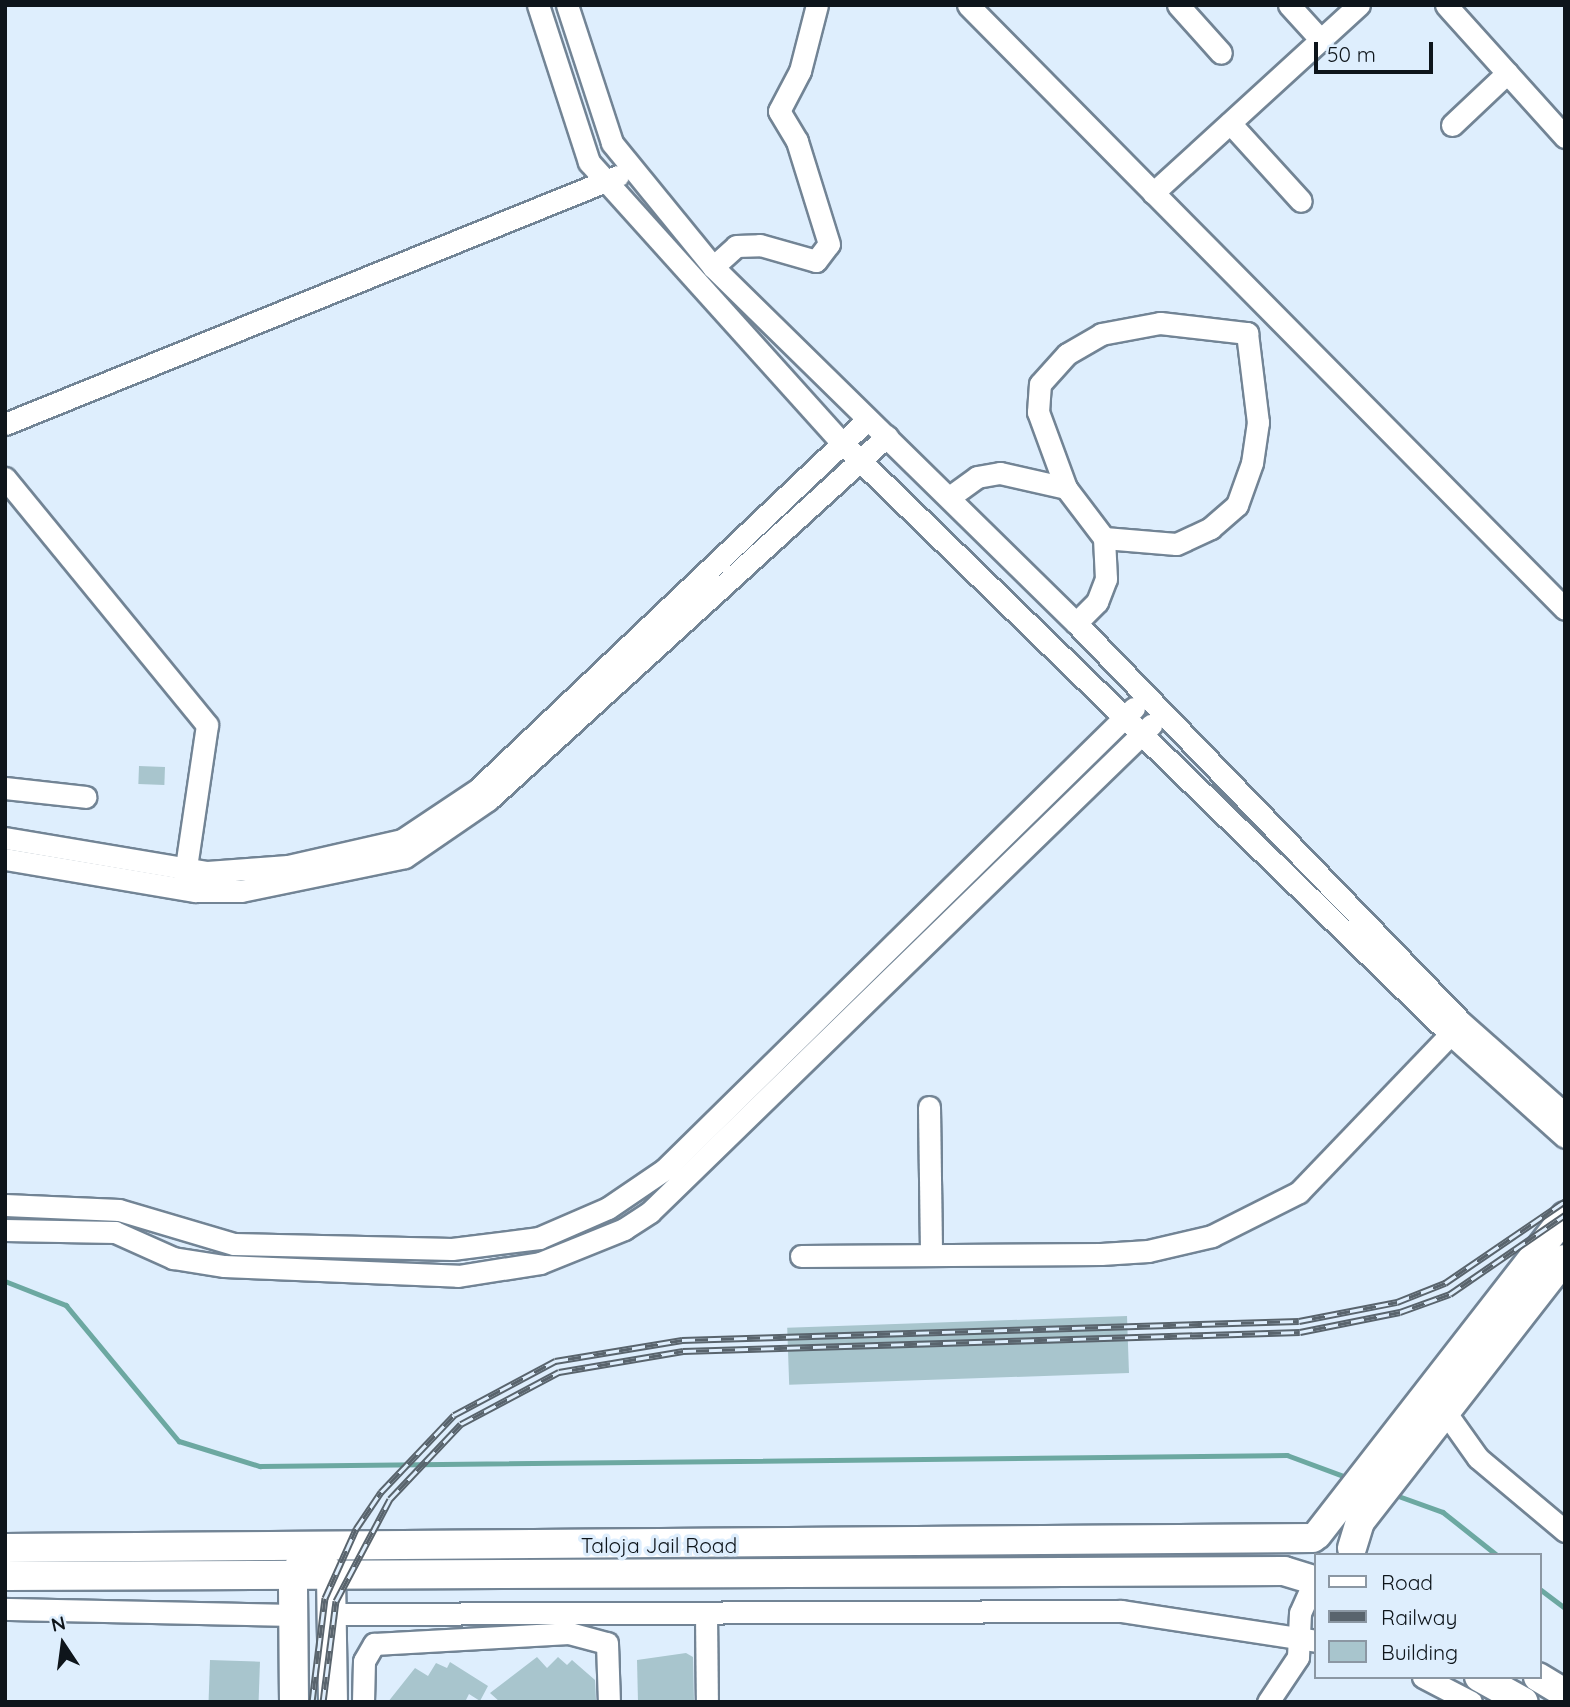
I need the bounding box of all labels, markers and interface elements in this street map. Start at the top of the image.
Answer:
scale bar [1318,28,1437,72]
text: 50 m [1327,41,1376,67]
street label: Taloja Jail Road [581,1532,737,1558]
legend [1314,1553,1542,1679]
text: Road [1381,1569,1433,1595]
text: Railway [1381,1604,1457,1630]
north arrow [28,1609,98,1679]
text: N [49,1610,68,1637]
text: Building [1381,1639,1458,1665]

